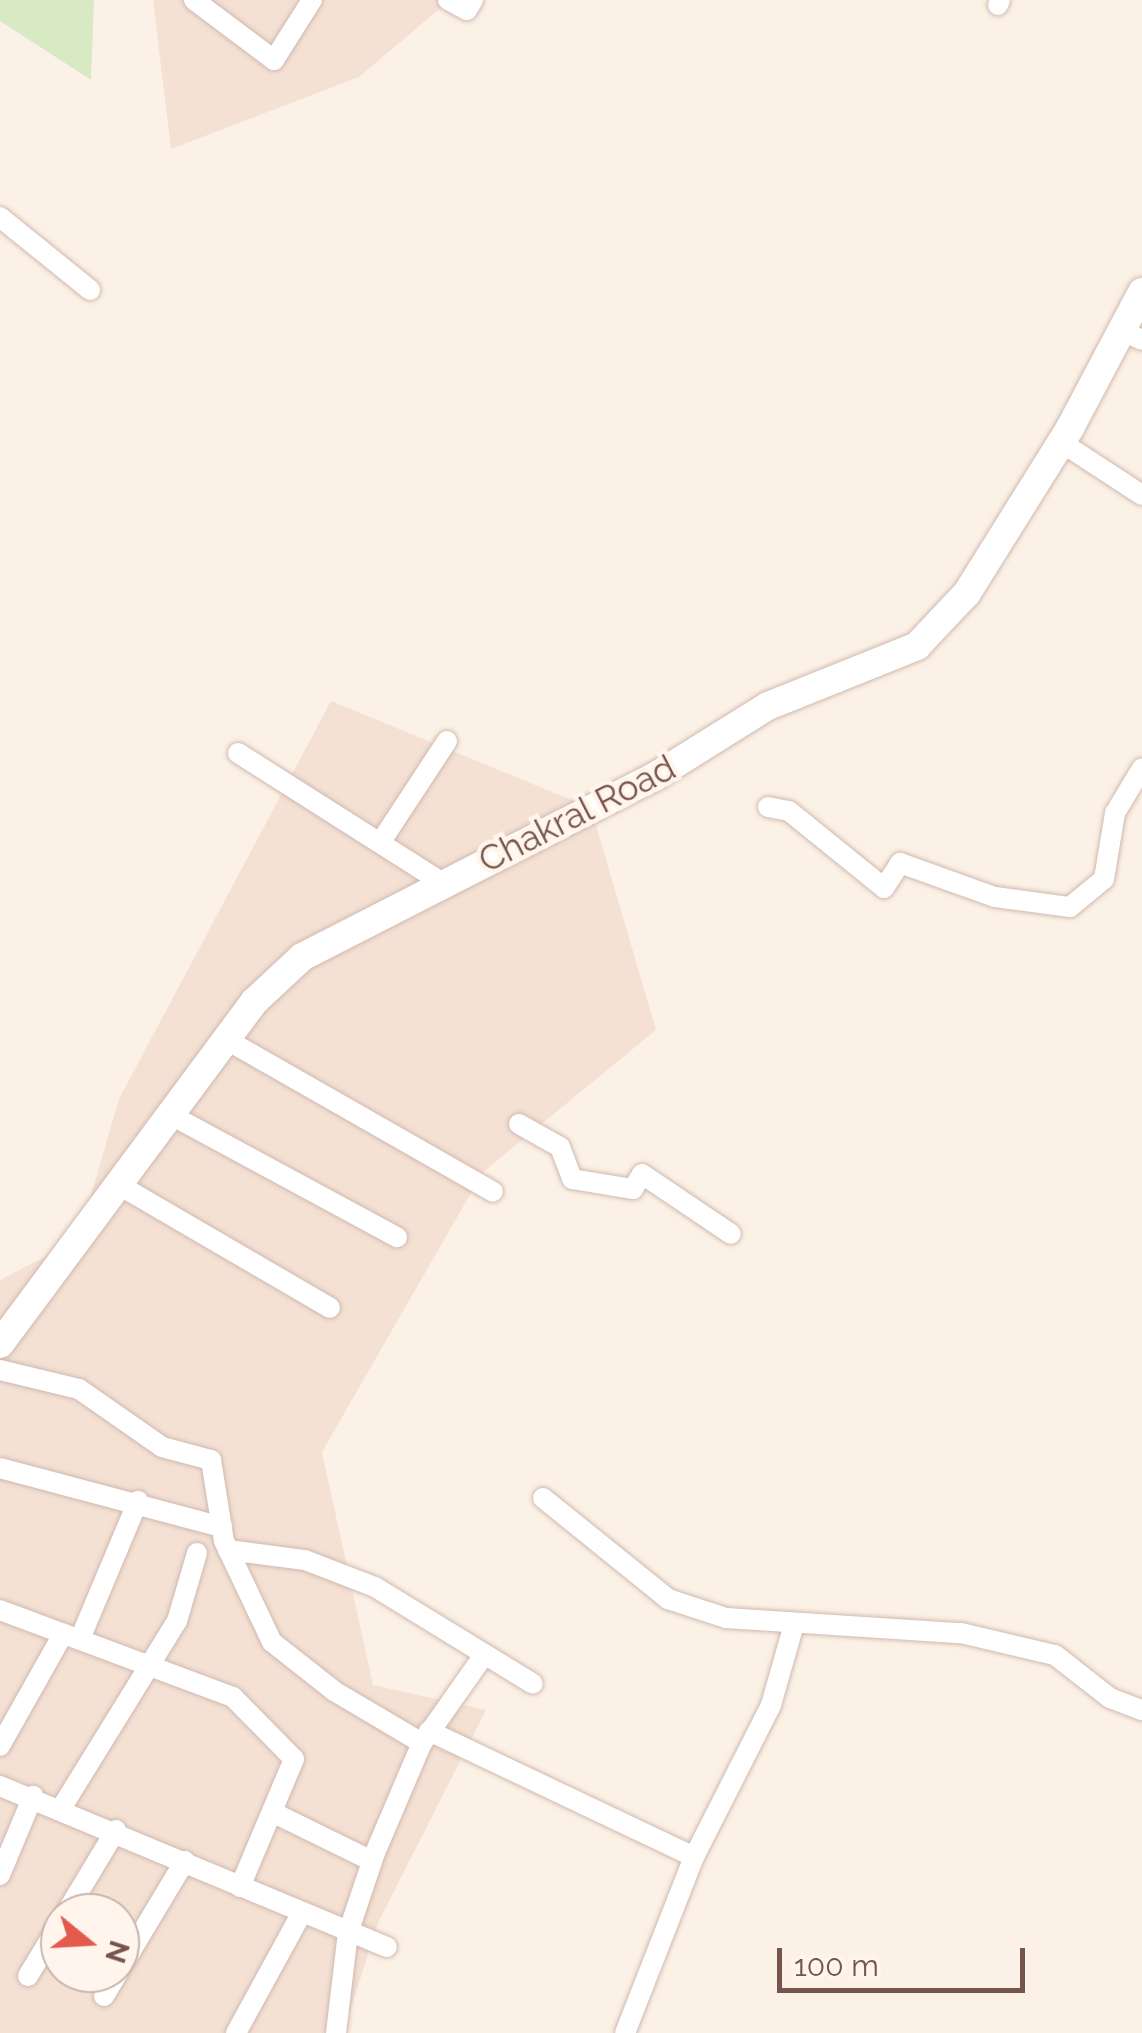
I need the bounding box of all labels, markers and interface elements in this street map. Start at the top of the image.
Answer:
street label: Chakral Road [471,746,683,882]
north arrow [40,1893,140,1993]
scale bar [782,1928,1030,1990]
text: N [98,1937,136,1967]
text: 100 m [794,1948,879,1983]

